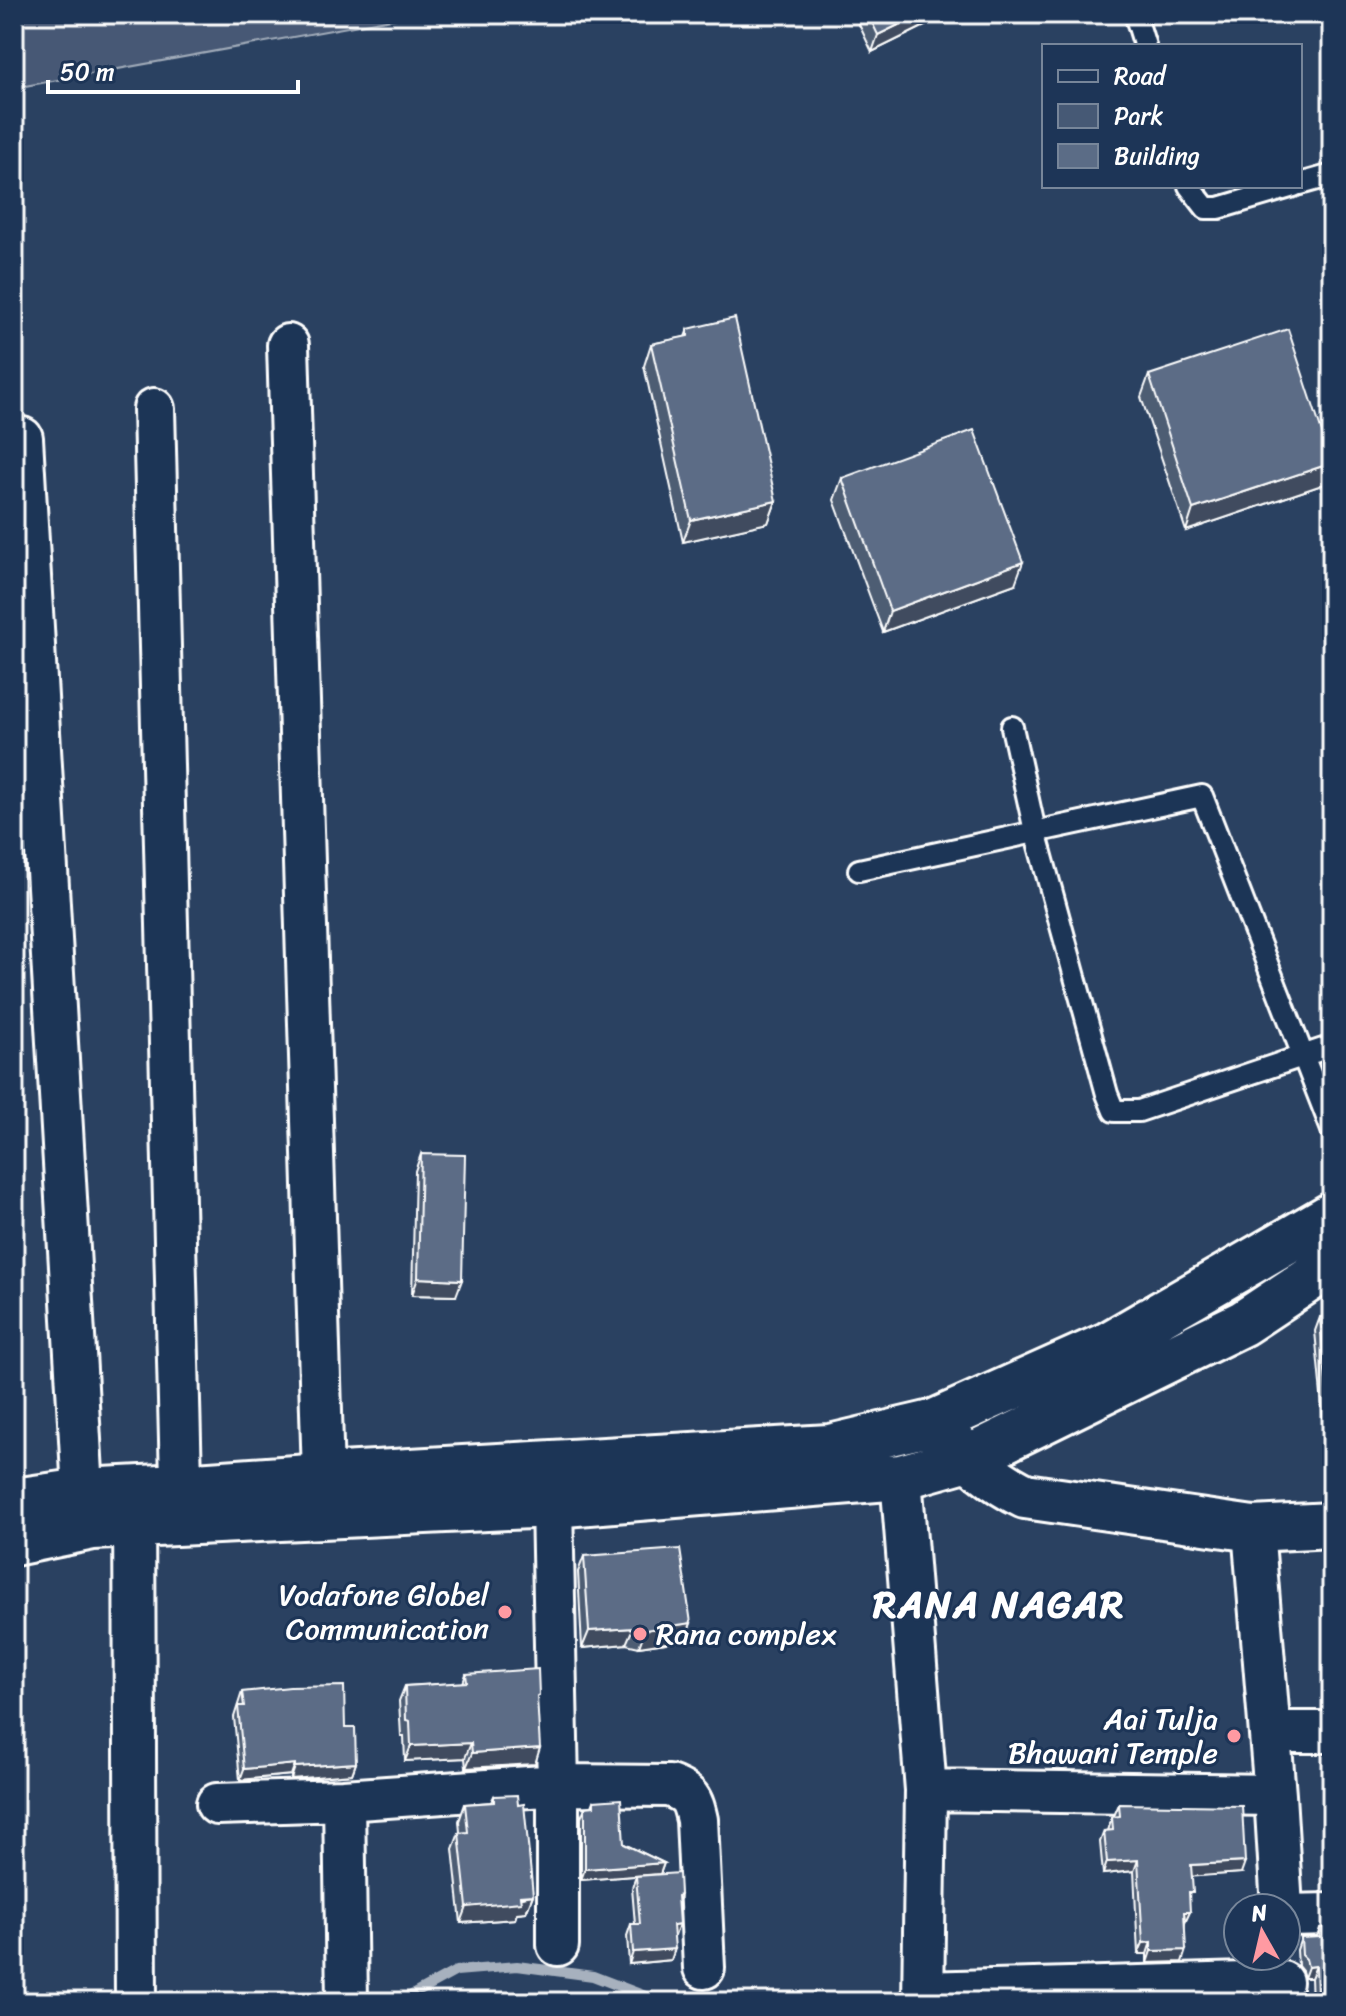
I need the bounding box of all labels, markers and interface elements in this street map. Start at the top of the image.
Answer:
scale bar [48,44,298,94]
legend [1042,44,1302,188]
text: 50 m [60,51,115,93]
text: Road [1114,55,1168,97]
text: Park [1114,95,1163,137]
text: Building [1114,135,1200,177]
place label: Vodafone Globel Communication [279,1568,489,1656]
district label: RANA NAGAR [872,1571,1125,1638]
marker: Vodafone Globel Communication [496,1603,514,1621]
place label: Rana complex [656,1607,837,1661]
marker: Rana complex [631,1625,649,1643]
place label: Aai Tulja Bhawani Temple [1008,1692,1218,1780]
marker: Aai Tulja Bhawani Temple [1225,1727,1243,1745]
north arrow [1222,1892,1302,1972]
text: N [1248,1892,1270,1933]

